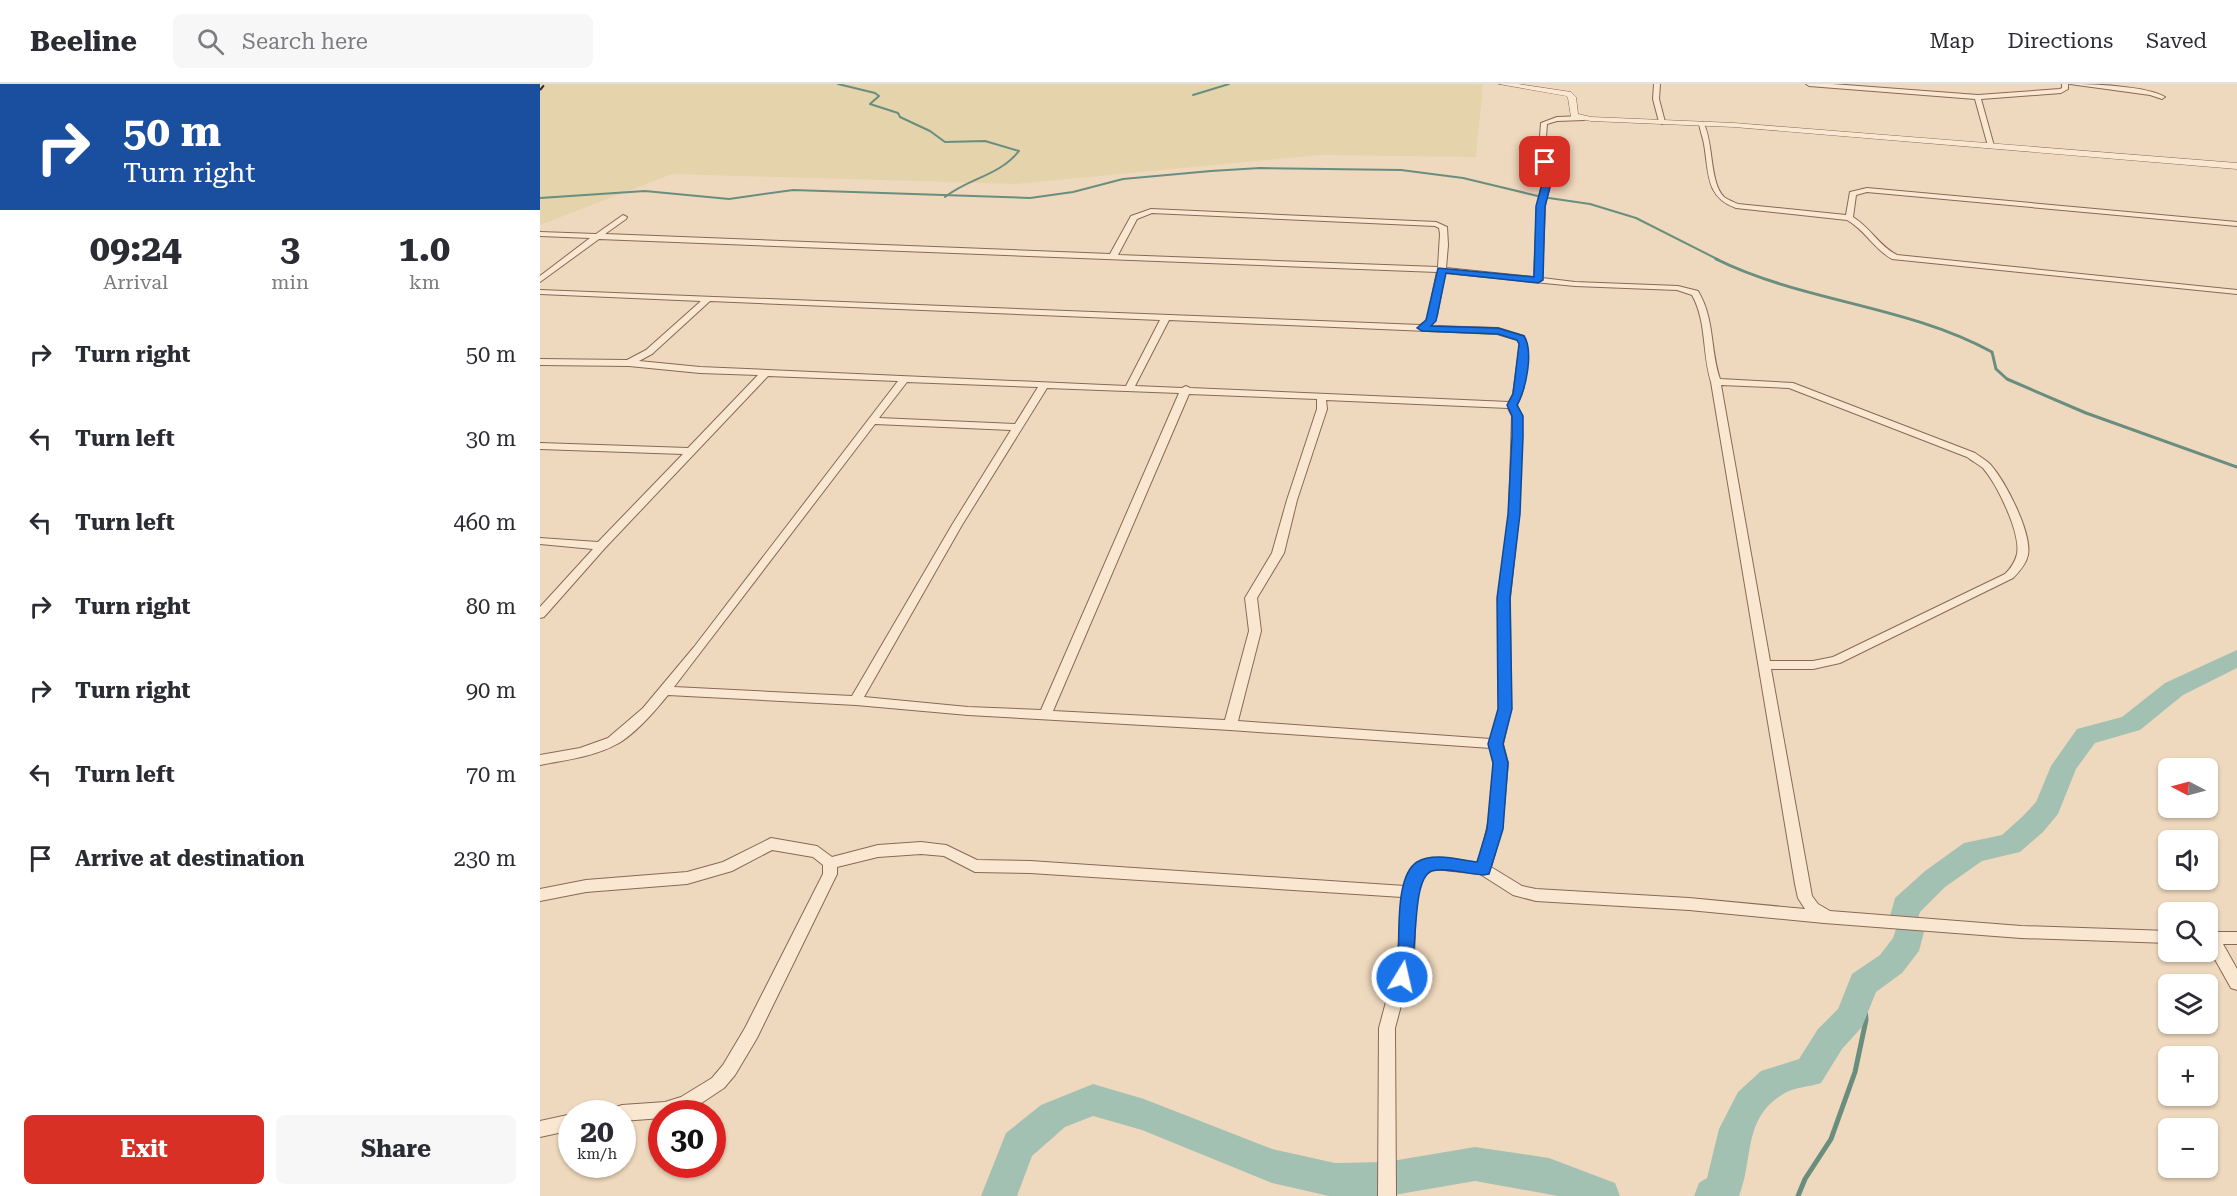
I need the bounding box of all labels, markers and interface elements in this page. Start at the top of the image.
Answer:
search box [173,14,593,68]
text: Beeline [30,25,137,58]
icon: search [194,25,227,58]
text: Search here [242,29,368,54]
text: Map [1930,29,1974,53]
text: Directions [2007,29,2113,53]
text: Saved [2146,29,2207,53]
text: 50 m [123,107,221,156]
icon: right [24,108,102,186]
pin [1519,136,1570,187]
icon: arrive [1528,145,1561,178]
text: Turn right [123,157,256,189]
text: 09:24 [90,228,182,270]
text: 3 [280,228,300,270]
text: 1.0 [399,228,450,270]
text: Arrival [103,270,168,294]
text: min [271,270,309,294]
text: km [409,270,440,294]
icon: right [24,338,57,371]
text: Turn right [75,342,190,367]
text: 50 m [466,342,516,367]
icon: left [24,422,57,455]
text: Turn left [75,426,175,451]
text: 30 m [466,426,516,451]
icon: left [24,506,57,539]
text: Turn left [75,510,175,535]
text: 460 m [453,510,516,535]
icon: right [24,590,57,623]
text: Turn right [75,594,190,619]
text: 80 m [466,594,516,619]
icon: right [24,674,57,707]
text: Turn right [75,678,190,703]
text: 90 m [466,678,516,703]
icon: left [24,758,57,791]
north arrow [2158,758,2218,818]
map controls [2158,758,2218,1178]
text: Turn left [75,762,175,787]
text: 70 m [466,762,516,787]
button: sound [2158,830,2218,890]
icon: arrive [24,842,57,875]
text: Arrive at destination [75,846,304,871]
text: 230 m [453,846,516,871]
button: search [2158,902,2218,962]
position arrow [1370,945,1434,1009]
button: layers [2158,974,2218,1034]
button: + [2158,1046,2218,1106]
speed limit sign: 30 [648,1100,726,1178]
text: 20 [580,1114,614,1149]
button: Exit [24,1115,264,1184]
button: Share [276,1115,516,1184]
button: − [2158,1118,2218,1178]
text: km/h [577,1145,617,1163]

